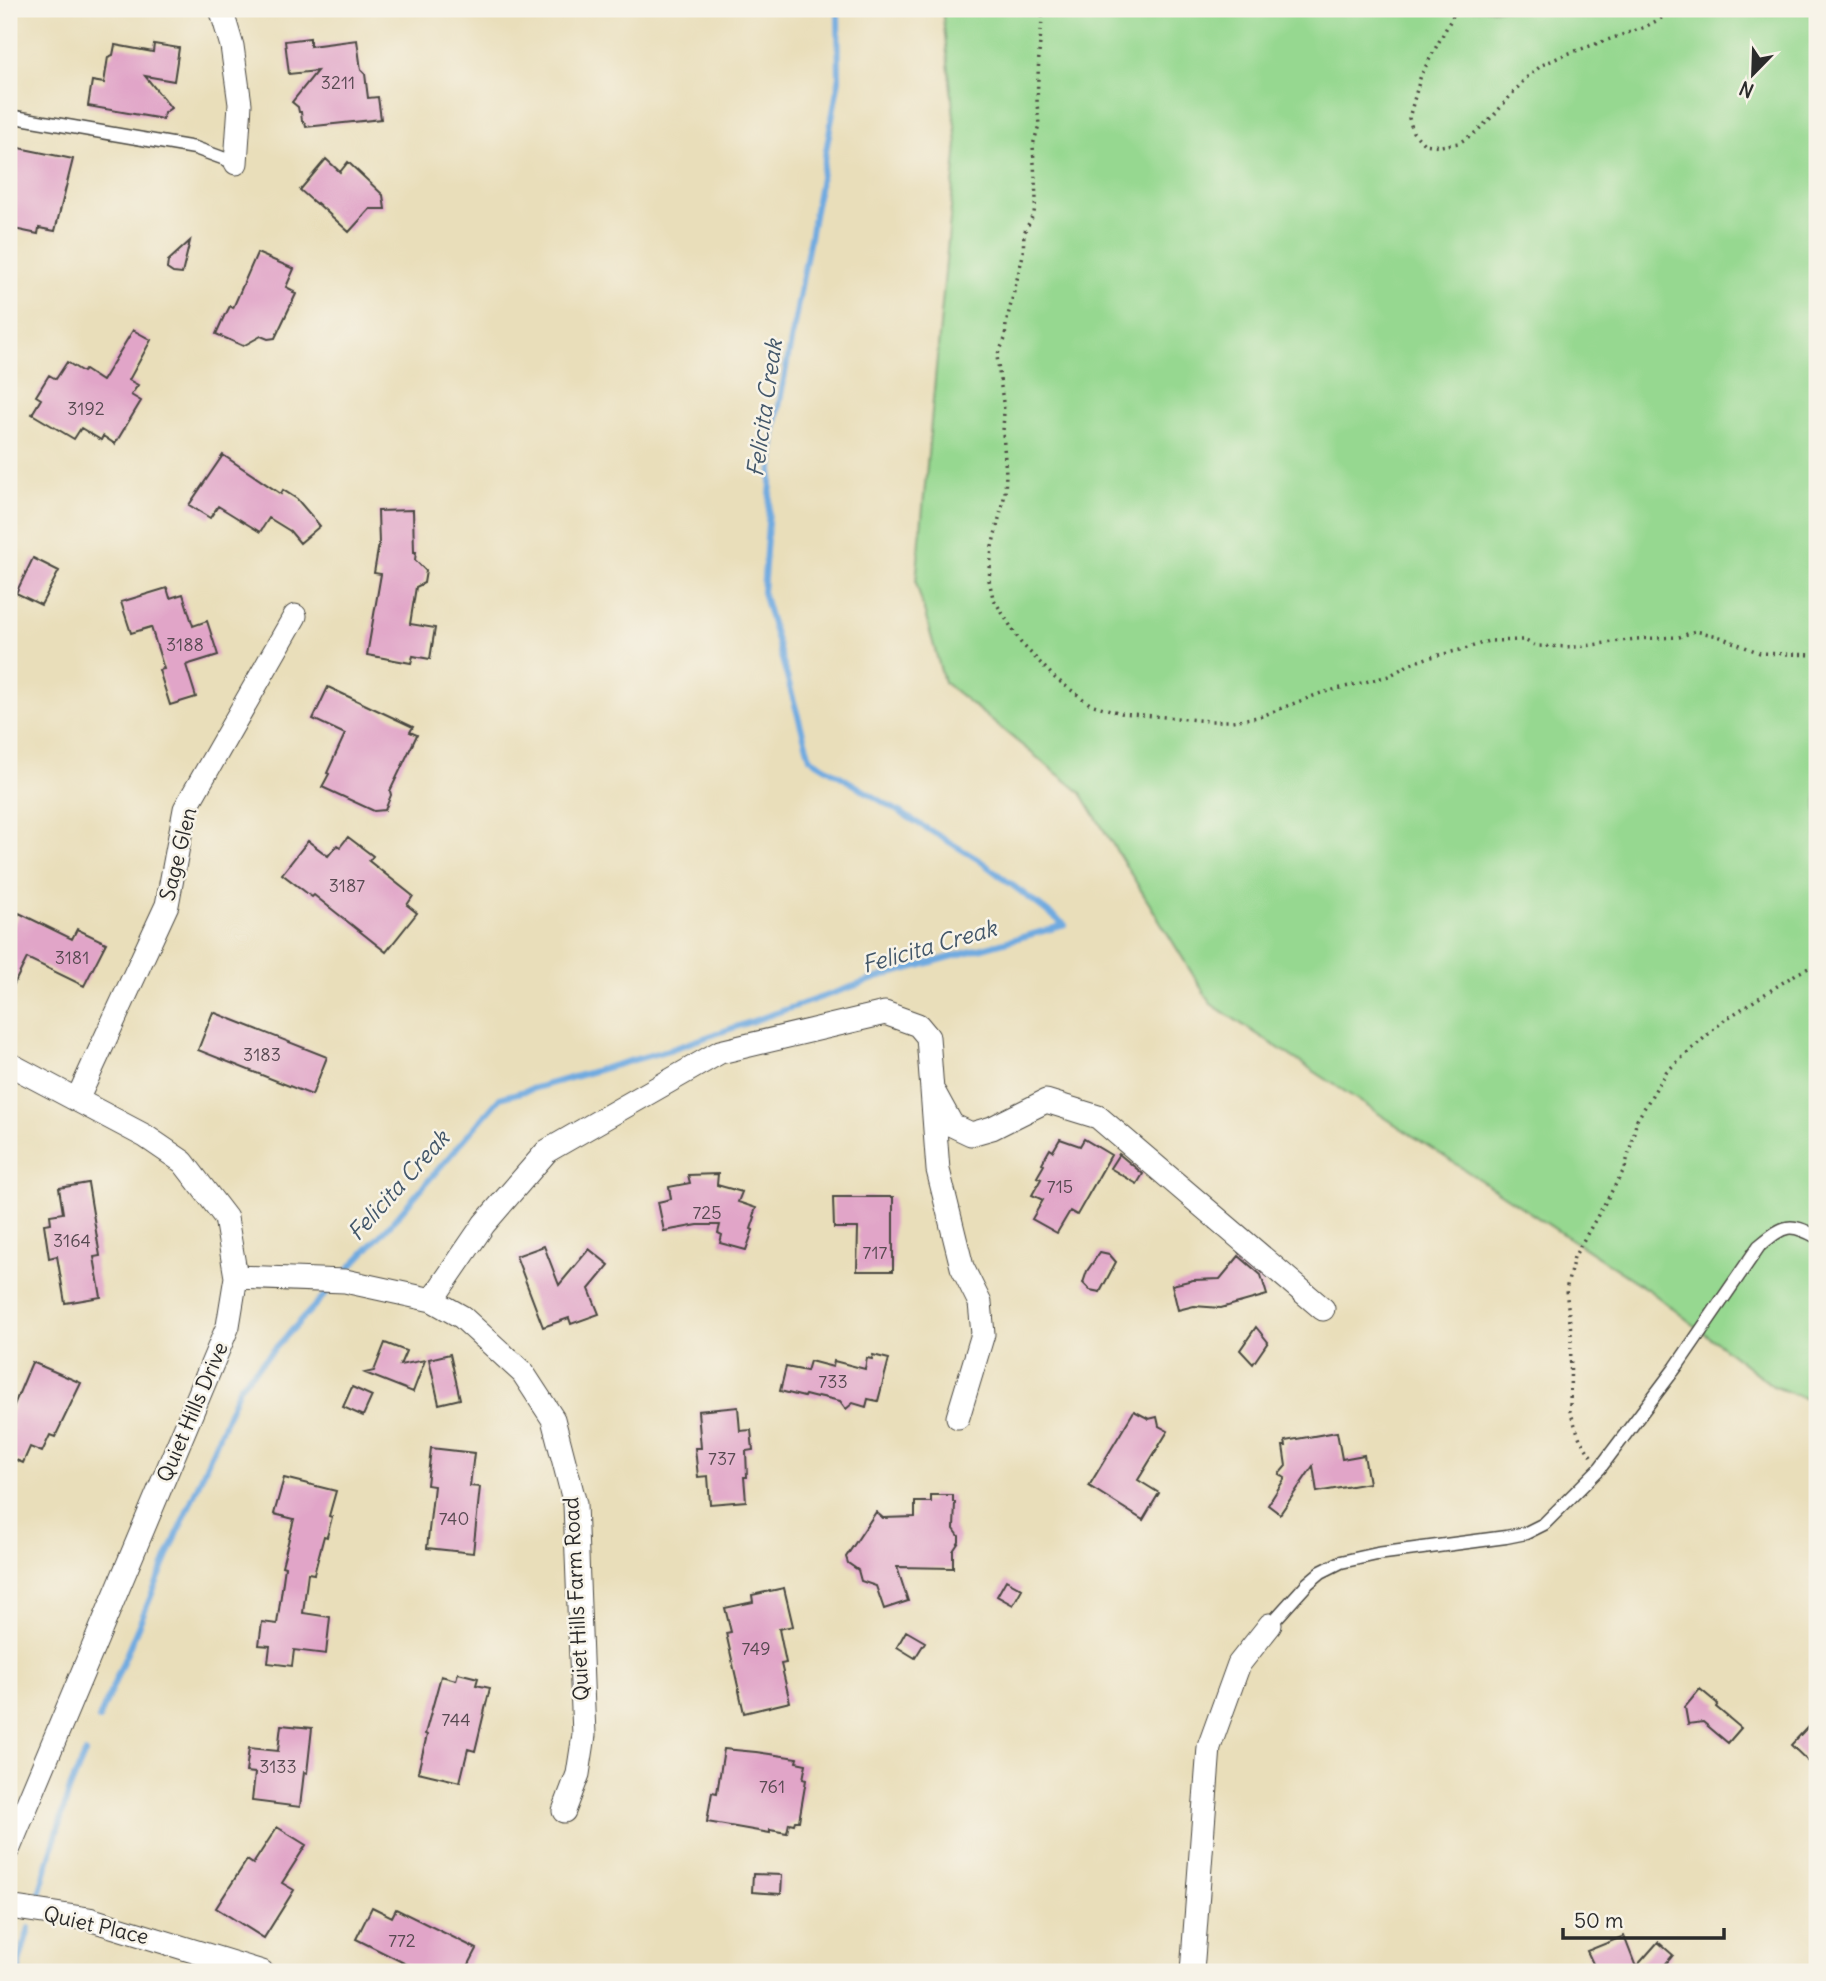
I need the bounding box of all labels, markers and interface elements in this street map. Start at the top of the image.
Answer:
north arrow [1717,38,1787,108]
house number: 3211 [321,71,355,94]
text: N [1736,76,1757,103]
water label: Felicita Creak [740,336,788,479]
house number: 3192 [67,397,105,420]
house number: 3188 [166,633,204,656]
street label: Sage Glen [153,805,203,903]
house number: 3187 [329,874,365,897]
water label: Felicita Creak [858,913,1001,979]
house number: 3181 [55,946,89,969]
house number: 3183 [243,1043,281,1066]
water label: Felicita Creak [341,1123,456,1246]
house number: 715 [1047,1175,1073,1198]
house number: 725 [692,1201,722,1224]
house number: 3164 [53,1229,91,1252]
house number: 717 [863,1241,888,1264]
street label: Quiet Hills Drive [150,1338,234,1486]
house number: 733 [818,1370,848,1393]
house number: 737 [708,1447,736,1470]
street label: Quiet Hills Farm Road [557,1496,595,1702]
house number: 740 [439,1507,469,1530]
house number: 749 [741,1637,771,1660]
house number: 744 [441,1708,471,1731]
house number: 3133 [259,1755,297,1778]
house number: 761 [759,1775,785,1798]
scale bar [1563,1897,1724,1941]
street label: Quiet Place [41,1900,151,1950]
text: 50 m [1574,1907,1623,1934]
house number: 772 [388,1929,416,1952]

